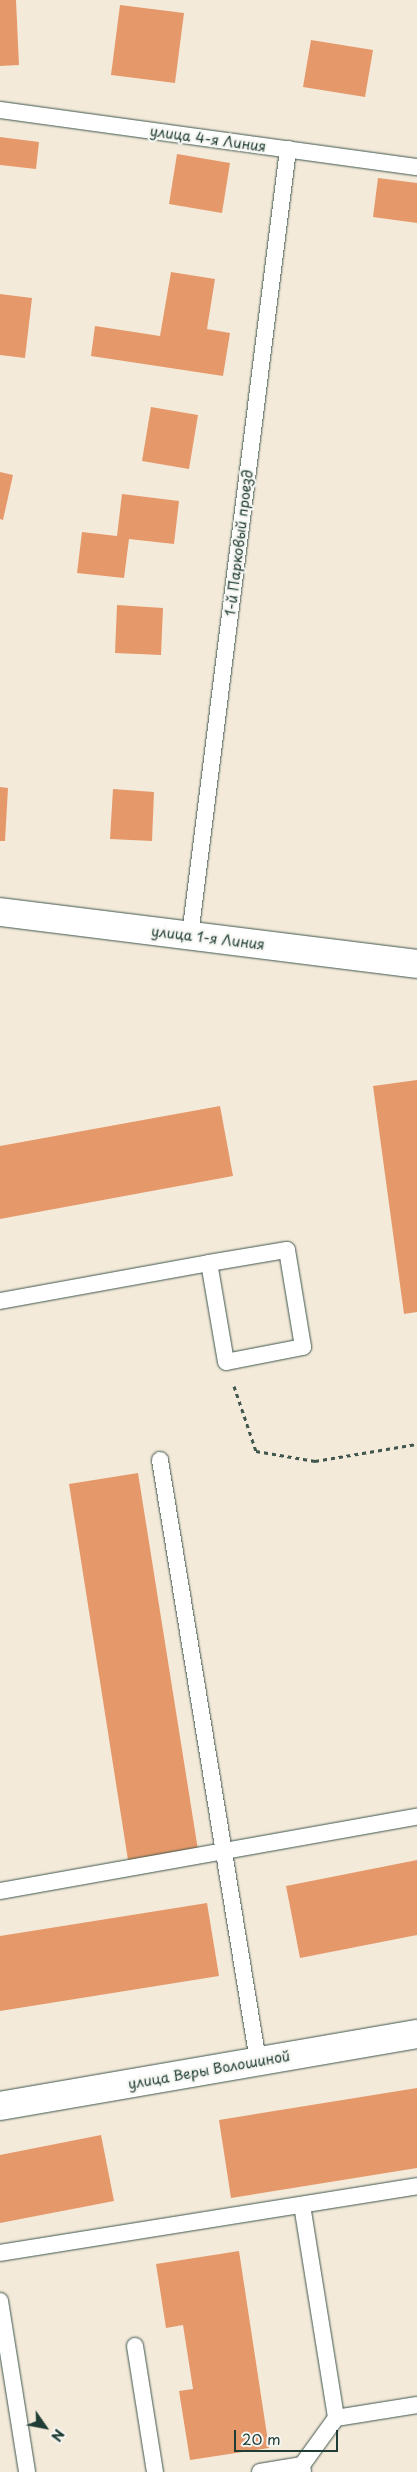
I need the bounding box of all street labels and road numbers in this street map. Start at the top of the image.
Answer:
street label: улица 4-я Линия [149,122,267,156]
street label: 1-й Парковый проезд [222,469,256,617]
street label: улица 1-я Линия [150,923,266,953]
street label: улица Веры Волошиной [126,2047,292,2093]

